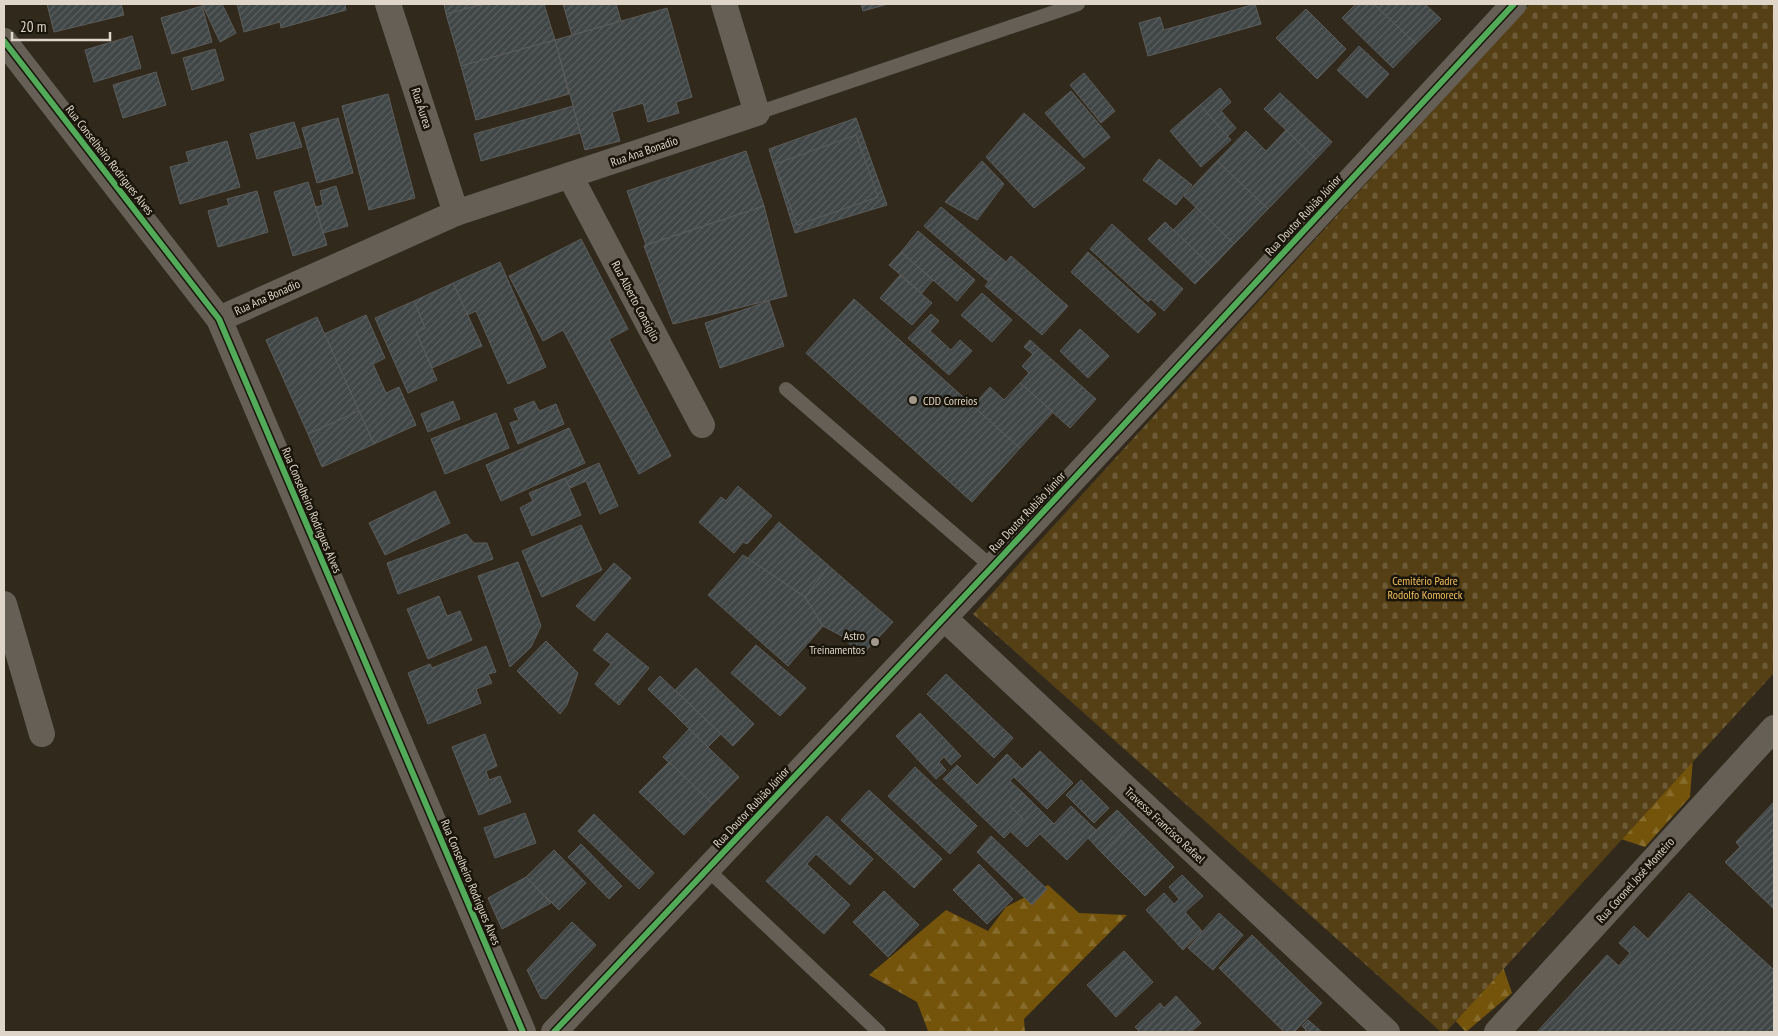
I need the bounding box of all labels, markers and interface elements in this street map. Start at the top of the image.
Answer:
scale bar [12,10,110,42]
text: 20 m [20,17,46,36]
street label: Rua Áurea [408,86,436,130]
street label: Rua Conselheiro Rodrigues Alves [63,102,157,218]
street label: Rua Ana Bonadio [608,132,680,170]
street label: Rua Doutor Rubião Júnior [1262,171,1345,259]
street label: Rua Alberto Consiglio [608,258,664,344]
street label: Rua Ana Bonadio [232,276,302,318]
place label: CDD Correios [923,393,977,408]
marker: CDD Correios [907,394,919,406]
street label: Rua Conselheiro Rodrigues Alves [279,445,345,575]
street label: Rua Doutor Rubião Júnior [986,468,1069,556]
park label: Cemitério Padre Rodolfo Komoreck [1387,573,1463,602]
place label: Astro Treinamentos [809,628,865,657]
marker: Astro Treinamentos [869,636,881,648]
street label: Rua Doutor Rubião Júnior [710,763,793,851]
street label: Travessa Francisco Rafael [1122,784,1209,866]
street label: Rua Conselheiro Rodrigues Alves [438,817,504,947]
street label: Rua Coronel José Monteiro [1593,834,1677,926]

